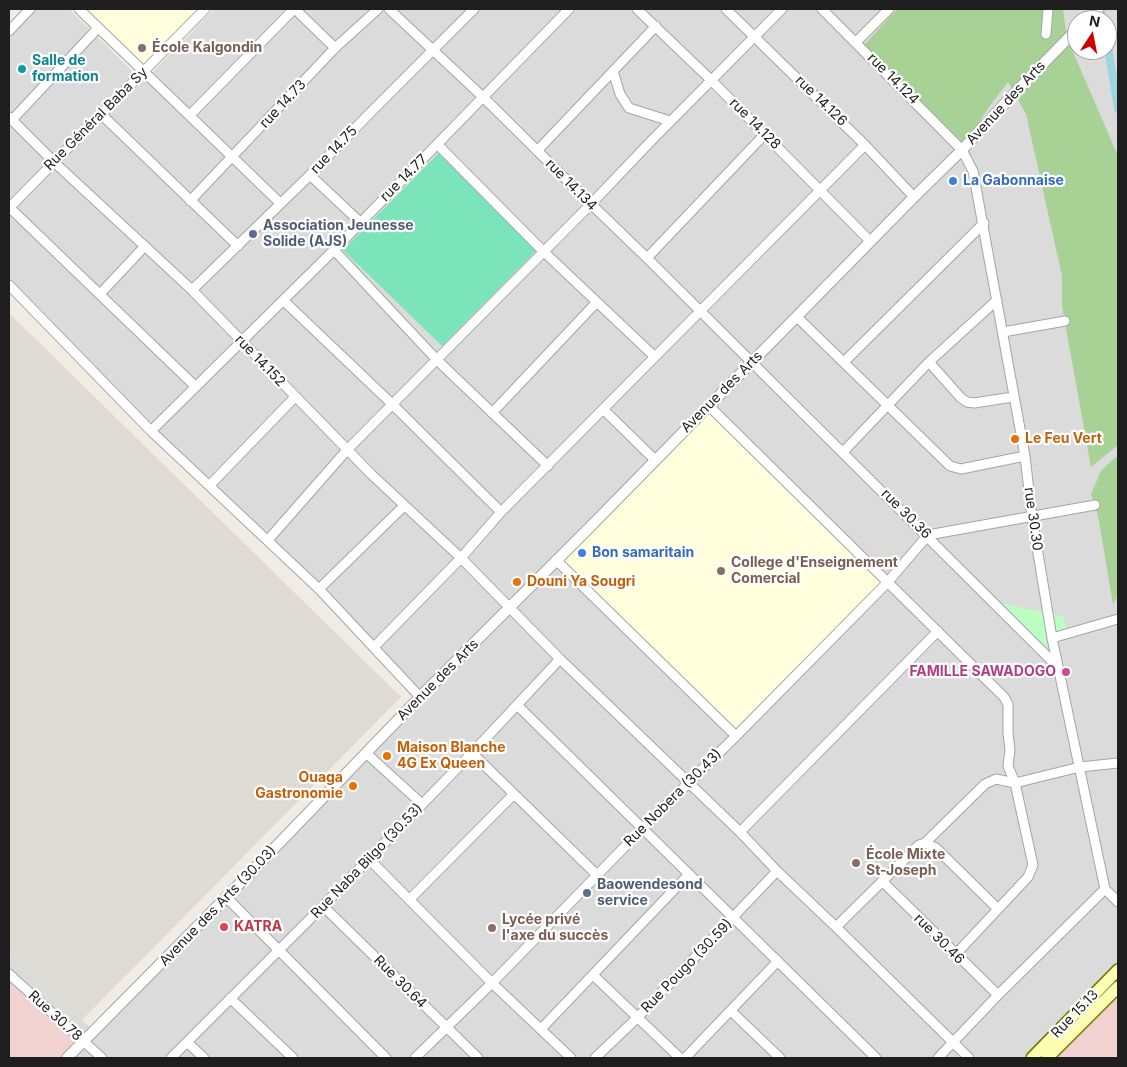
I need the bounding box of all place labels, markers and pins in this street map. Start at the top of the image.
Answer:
place label: École Kalgondin [152,40,262,56]
marker: École Kalgondin [136,42,148,54]
place label: Salle de formation [32,53,99,85]
marker: Salle de formation [16,63,28,75]
place label: La Gabonnaise [963,173,1064,189]
marker: La Gabonnaise [947,175,959,187]
place label: Association Jeunesse Solide (AJS) [263,218,414,250]
marker: Association Jeunesse Solide (AJS) [247,228,259,240]
place label: Le Feu Vert [1025,431,1102,447]
marker: Le Feu Vert [1009,433,1021,445]
place label: Bon samaritain [592,545,694,561]
marker: Bon samaritain [576,547,588,559]
place label: College d'Enseignement Comercial [731,555,898,588]
marker: College d'Enseignement Comercial [715,565,727,577]
place label: Douni Ya Sougri [527,574,635,590]
marker: Douni Ya Sougri [511,576,523,588]
place label: FAMILLE SAWADOGO [909,664,1056,680]
marker: FAMILLE SAWADOGO [1060,666,1072,678]
place label: Maison Blanche 4G Ex Queen [397,740,506,772]
marker: Maison Blanche 4G Ex Queen [381,750,393,762]
place label: Ouaga Gastronomie [255,770,343,802]
marker: Ouaga Gastronomie [347,780,359,792]
place label: École Mixte St-Joseph [866,847,945,880]
marker: École Mixte St-Joseph [850,857,862,869]
place label: Baowendesond service [597,877,703,910]
marker: Baowendesond service [581,887,593,899]
place label: Lycée privé l'axe du succès [502,912,608,944]
place label: KATRA [234,919,282,935]
marker: KATRA [218,921,230,933]
marker: Lycée privé l'axe du succès [486,922,498,934]

